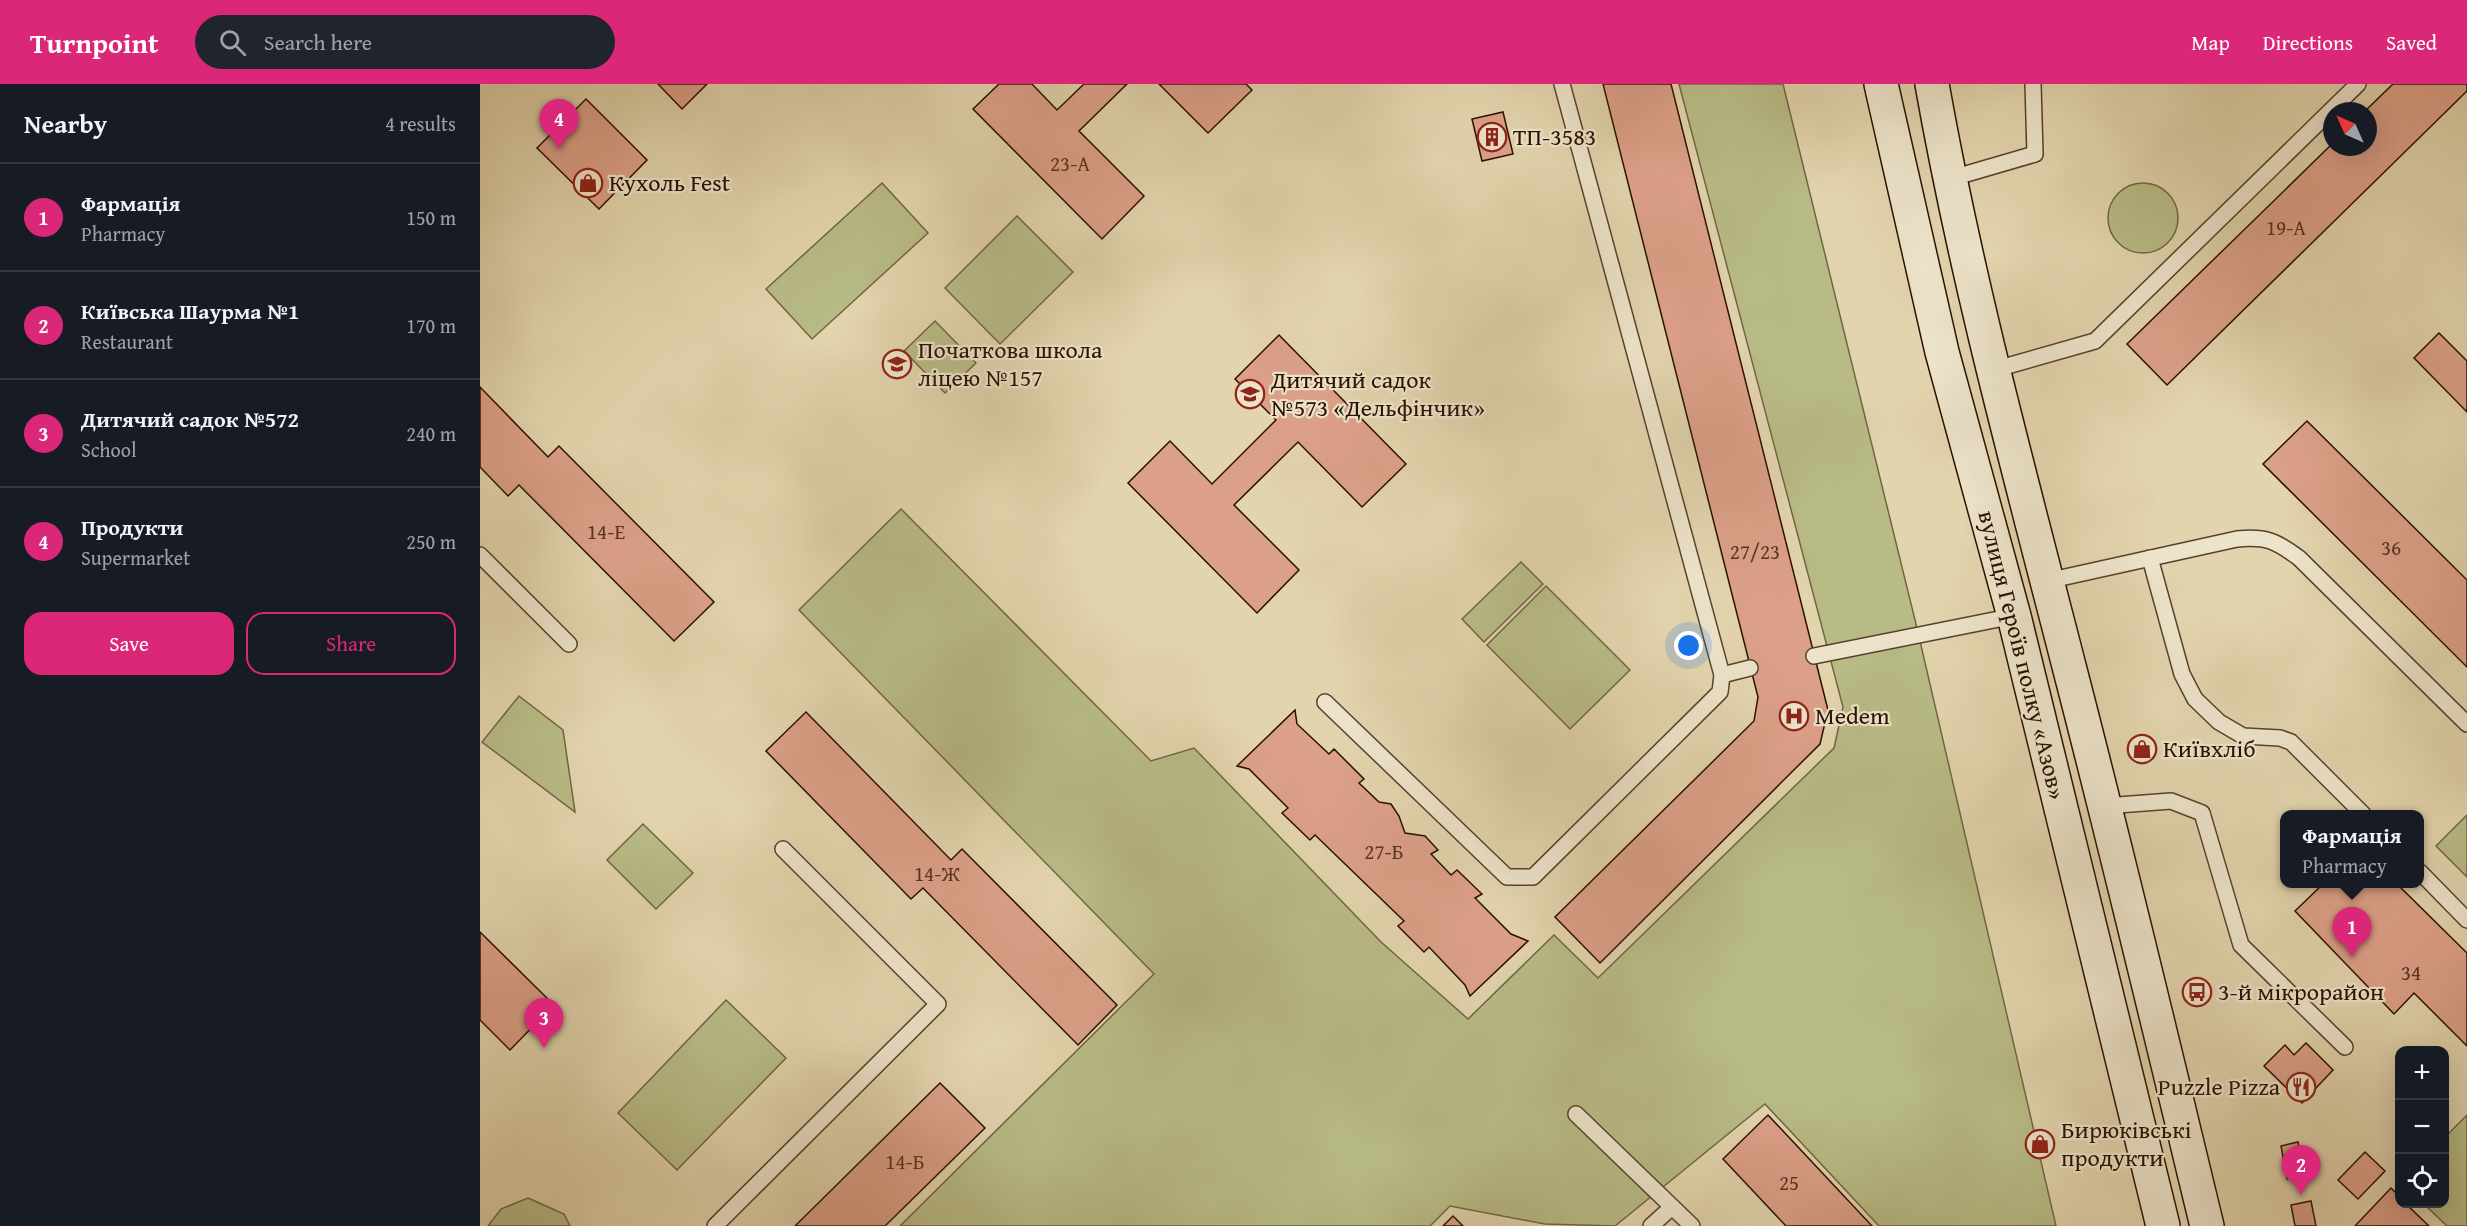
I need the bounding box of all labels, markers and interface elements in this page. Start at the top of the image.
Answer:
search box [195,15,615,69]
text: Turnpoint [30,22,159,63]
icon: search [216,26,249,59]
text: Search here [264,26,372,58]
text: Map [2191,27,2230,58]
text: Directions [2263,27,2353,58]
text: Saved [2386,27,2437,58]
pin: 4 [540,100,578,149]
north arrow [2323,102,2377,156]
text: Nearby [24,104,107,143]
text: 4 results [385,109,456,138]
place label: ТП-3583 [1513,119,1596,154]
building icon: ТП-3583 [1476,121,1508,153]
house number: 23-А [1050,148,1090,179]
place label: Кухоль Fest [609,165,731,200]
shop icon: Кухоль Fest [572,167,604,199]
text: Фармація [81,187,180,219]
text: 1 [38,203,49,232]
text: 150 m [406,203,456,232]
house number: 19-А [2266,212,2306,243]
text: Pharmacy [81,219,165,248]
text: Київська Шаурма №1 [81,295,299,327]
text: 2 [38,311,49,340]
text: 170 m [406,311,456,340]
text: Restaurant [81,327,173,356]
place label: Початкова школа ліцею №157 [918,332,1103,395]
school or university icon: Початкова школа ліцею №157 [881,348,913,380]
place label: Дитячий садок №573 «Дельфінчик» [1270,362,1485,425]
school or university icon: Дитячий садок №573 «Дельфінчик» [1234,378,1266,410]
text: Дитячий садок №572 [81,403,299,435]
text: 3 [38,419,49,448]
text: 240 m [406,419,456,448]
text: School [81,435,137,464]
street label: вулиця Героїв полку «Азов» [1970,507,2075,803]
text: Продукти [81,511,183,543]
house number: 14-Е [587,516,625,547]
text: 4 [38,527,49,556]
text: 250 m [406,527,456,556]
house number: 36 [2381,532,2401,563]
house number: 27/23 [1730,536,1780,567]
text: Supermarket [81,543,190,572]
button: Save [24,612,234,675]
button: Share [246,612,456,675]
your location [1674,631,1703,660]
place label: Medem [1815,698,1890,733]
hospital icon: Medem [1778,700,1810,732]
place label: Київхліб [2163,731,2255,766]
shop icon: Київхліб [2126,733,2158,765]
popup [2280,810,2424,888]
text: Фармація [2302,819,2402,851]
house number: 27-Б [1364,836,1404,867]
text: Pharmacy [2302,851,2387,880]
house number: 14-Ж [914,858,960,889]
pin: 1 [2332,908,2372,957]
house number: 34 [2401,957,2421,988]
place label: 3-й мікрорайон [2218,974,2384,1009]
bus stop icon: 3-й мікрорайон [2181,976,2213,1008]
pin: 3 [524,998,564,1048]
map controls [2395,1046,2449,1208]
button: + [2395,1046,2449,1100]
place label: Puzzle Pizza [2158,1069,2281,1104]
restaurant icon: Puzzle Pizza [2285,1071,2317,1103]
button: − [2395,1100,2449,1154]
place label: Бирюківські продукти [2061,1112,2192,1175]
shop icon: Бирюківські продукти [2024,1128,2056,1160]
house number: 14-Б [885,1146,925,1177]
pin: 2 [2282,1146,2320,1195]
button: locate [2395,1154,2449,1208]
house number: 25 [1779,1167,1799,1198]

